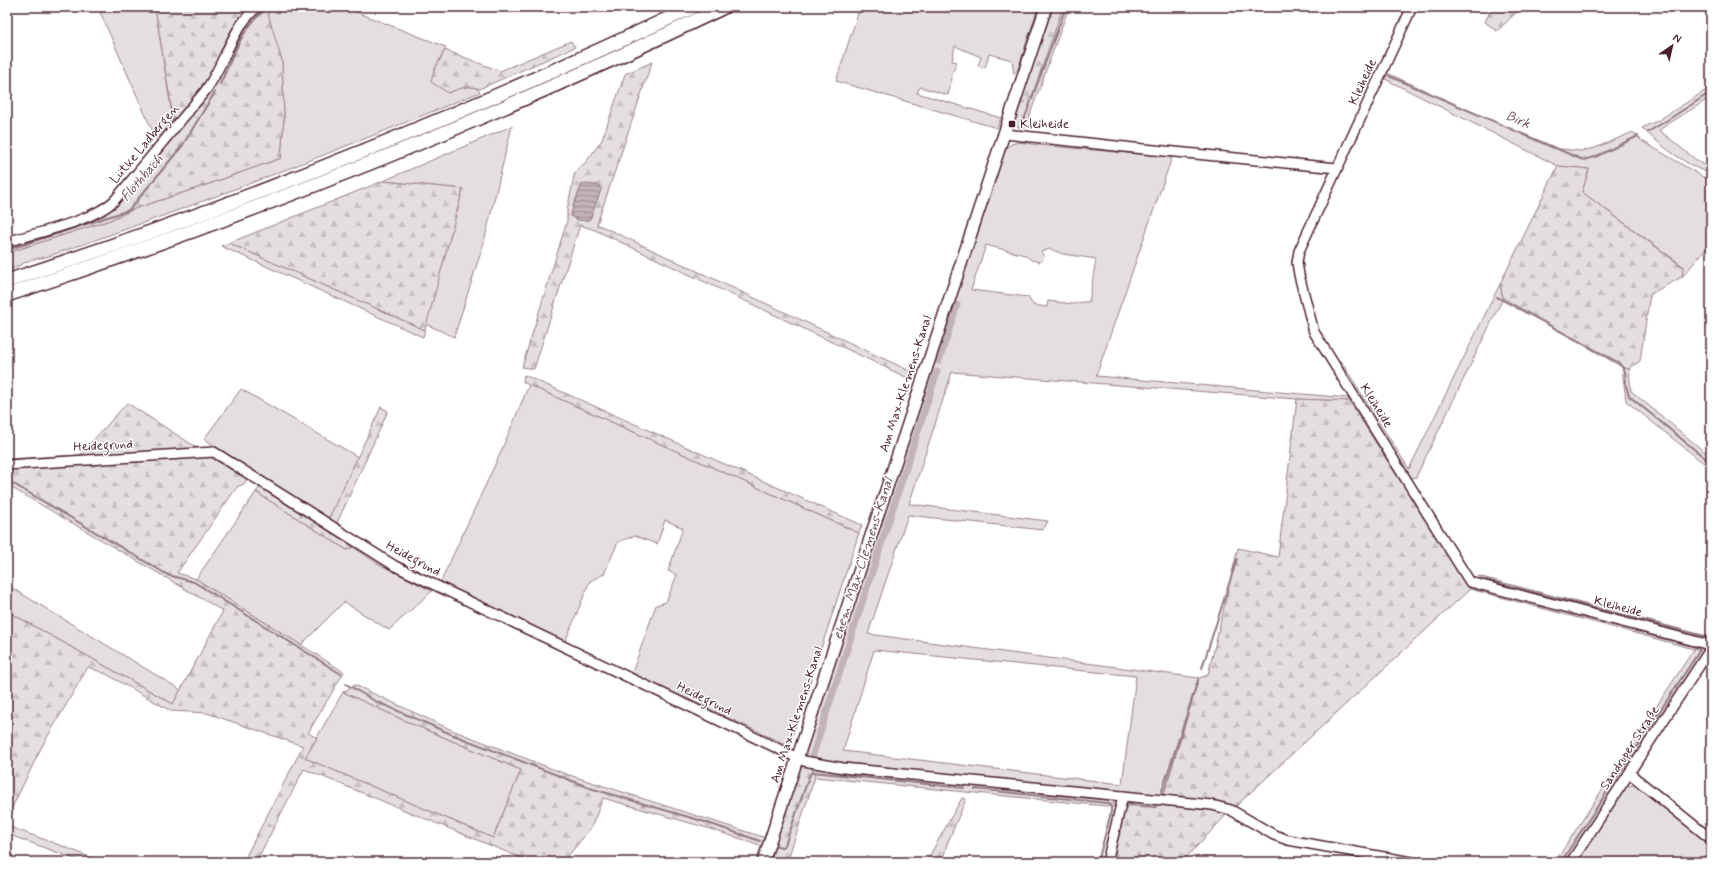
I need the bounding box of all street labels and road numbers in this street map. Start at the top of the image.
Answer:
street label: Kleiheide [1345,56,1381,108]
street label: Lütke Ladbergen [107,100,185,189]
street label: Am Max-Klemens-Kanal [876,313,936,454]
street label: Kleiheide [1356,381,1396,431]
street label: Heidegrund [73,436,133,458]
street label: Heidegrund [382,538,443,582]
street label: Kleiheide [1592,592,1644,622]
street label: Am Max-Klemens-Kanal [767,644,827,785]
street label: Heidegrund [673,678,735,721]
street label: Sandruper Straße [1596,702,1664,794]

